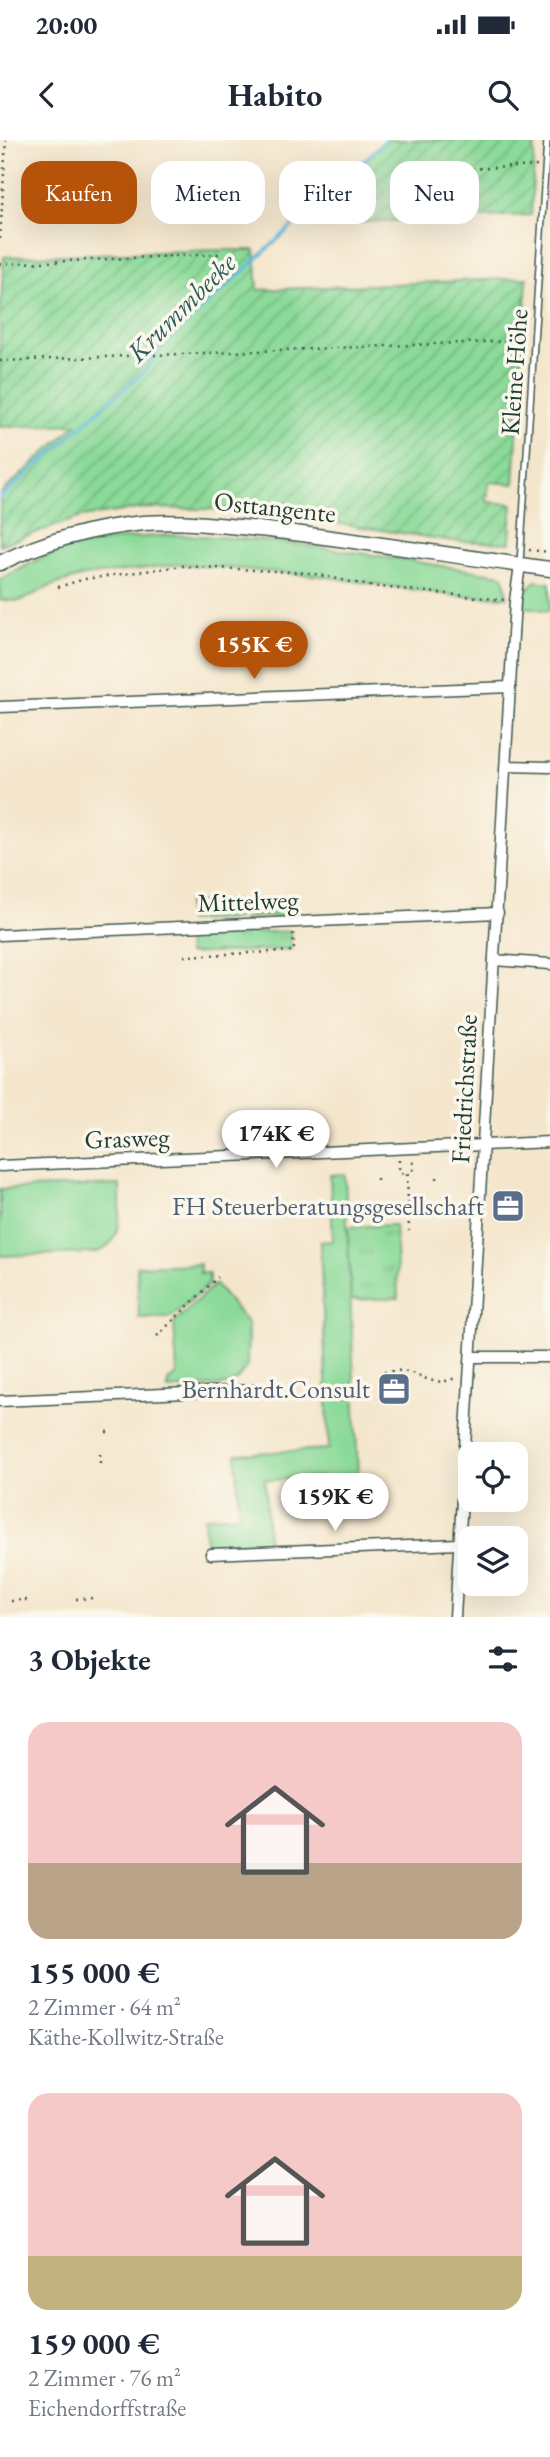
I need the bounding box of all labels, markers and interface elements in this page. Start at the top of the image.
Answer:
text: 20:00 [35,8,97,42]
text: Habito [228,74,322,116]
icon: back [28,76,66,114]
icon: search [484,76,522,114]
chip: Kaufen [21,161,137,224]
chip: Mieten [151,161,265,224]
chip: Filter [279,161,376,224]
chip: Neu [390,161,479,224]
water label: Krummbeeke [118,244,244,370]
street label: Kleine Höhe [493,308,535,436]
street label: Osttangente [212,484,338,530]
pin: 155K € [197,622,311,681]
text: 155K € [216,629,292,659]
street label: Mittelweg [197,882,300,920]
street label: Friedrichstraße [443,1014,485,1164]
pin: 174K € [219,1110,333,1170]
text: 174K € [238,1118,314,1148]
street label: Grasweg [84,1120,171,1156]
office icon: FH Steuerberatungsgesellschaft [489,1187,527,1225]
place label: FH Steuerberatungsgesellschaft [172,1189,484,1223]
office icon: Bernhardt.Consult [375,1370,413,1408]
place label: Bernhardt.Consult [182,1372,370,1406]
map controls [458,1442,528,1596]
button: locate [458,1442,528,1512]
pin: 159K € [278,1474,392,1533]
text: 159K € [297,1481,373,1511]
button: layers [458,1526,528,1596]
text: 3 Objekte [28,1640,151,1679]
icon: filters [484,1640,522,1678]
icon: home [212,1767,338,1893]
text: 155 000 € [28,1953,160,1992]
text: 2 Zimmer · 64 m² [28,1992,181,2022]
text: Käthe-Kollwitz-Straße [28,2022,224,2052]
icon: home [212,2138,338,2264]
text: 159 000 € [28,2324,160,2363]
text: 2 Zimmer · 76 m² [28,2363,181,2393]
text: Eichendorffstraße [28,2393,186,2423]

